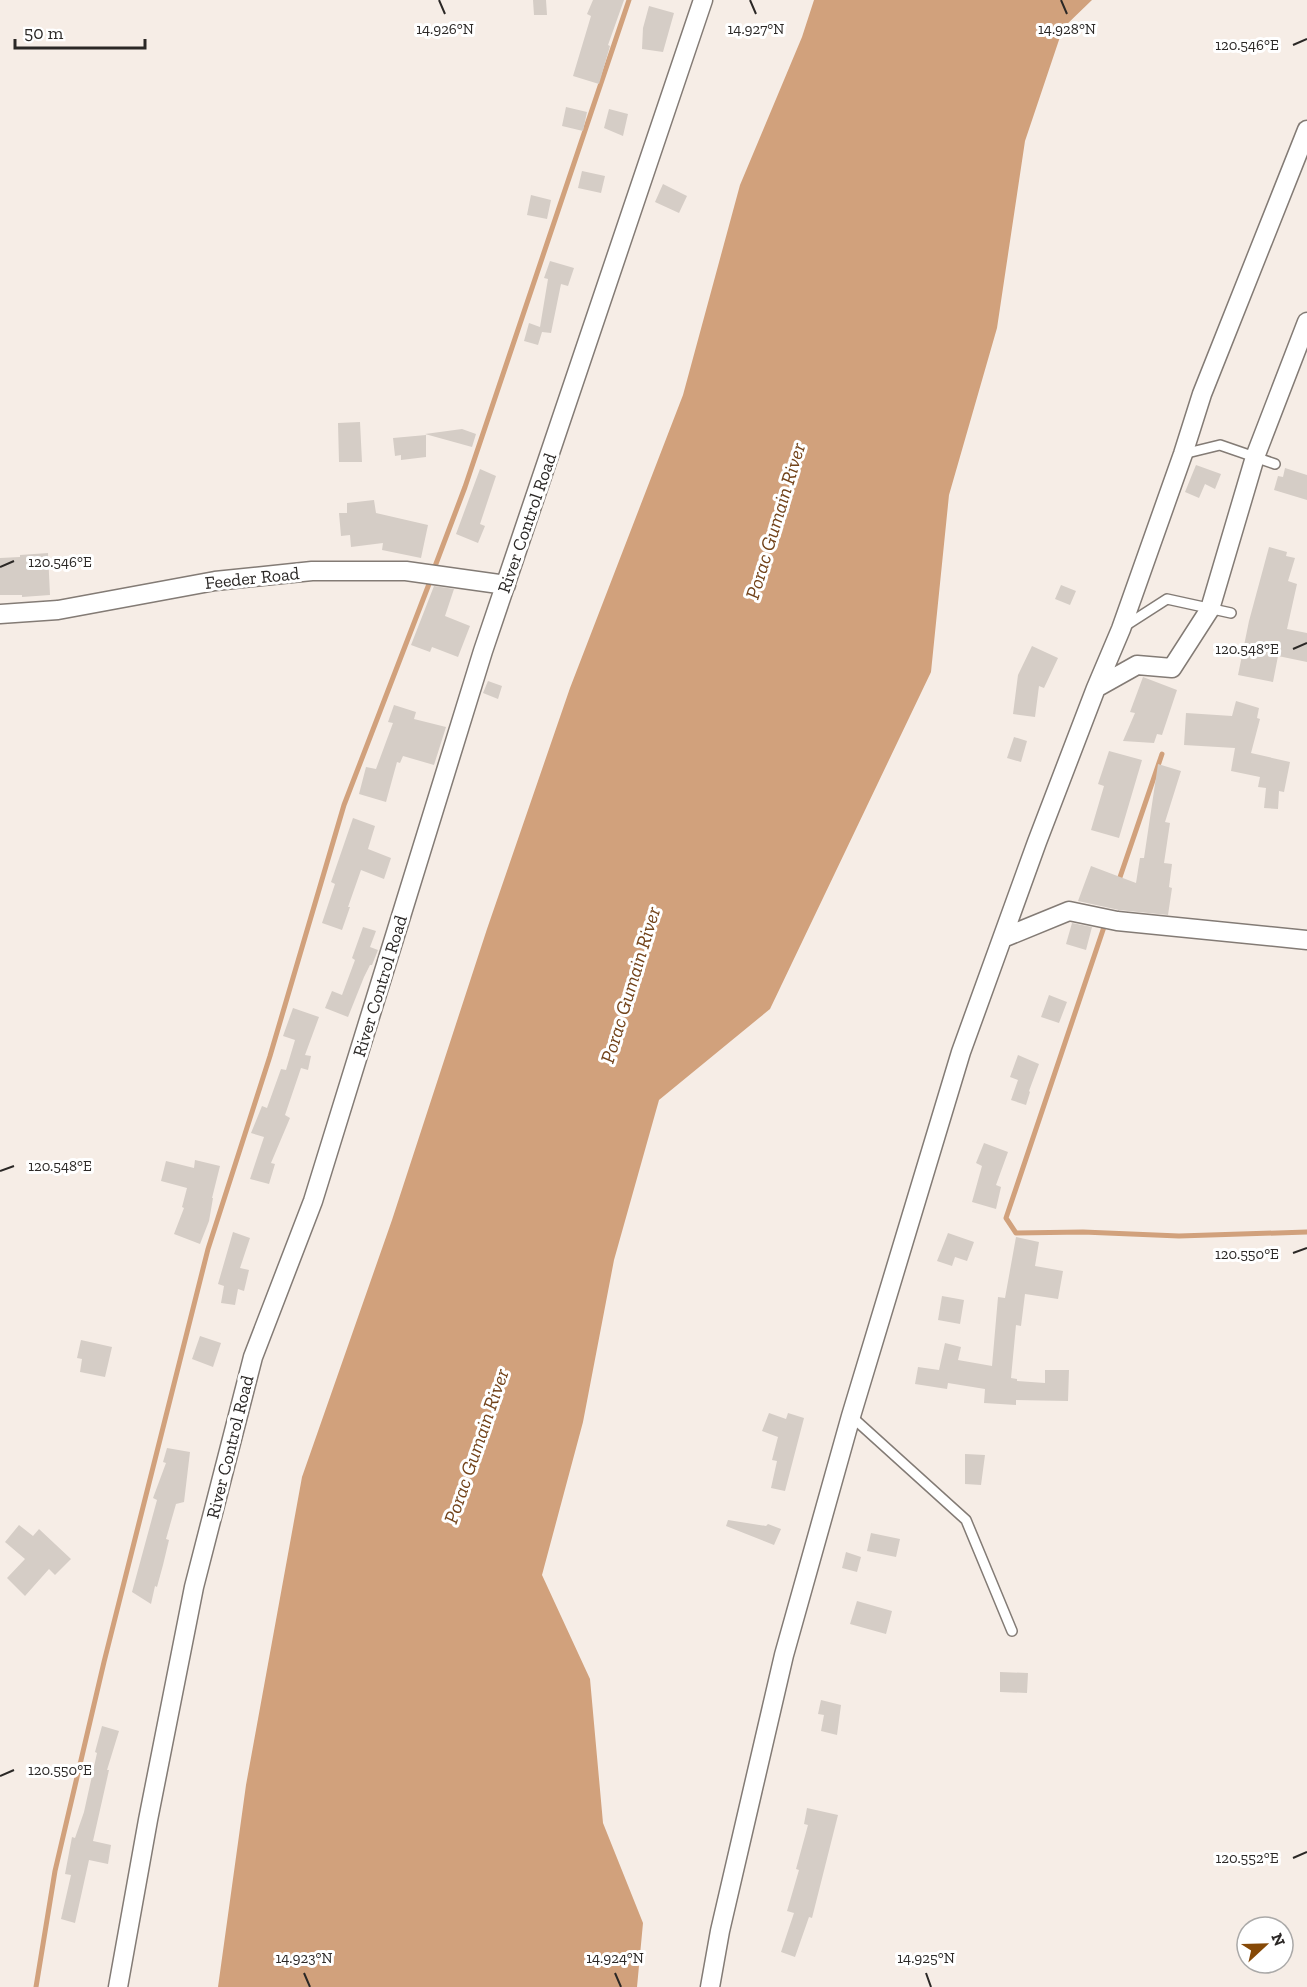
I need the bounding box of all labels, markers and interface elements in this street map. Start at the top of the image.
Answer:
scale bar [15,12,146,50]
text: 14.926°N [416,20,474,38]
text: 14.927°N [728,20,784,38]
text: 14.928°N [1038,20,1096,38]
text: 50 m [24,22,64,44]
text: 120.546°E [1215,36,1279,54]
water label: Porac Gumain River [740,440,810,602]
street label: River Control Road [493,450,561,596]
text: 120.546°E [28,553,92,571]
street label: Feeder Road [204,562,301,594]
text: 120.548°E [1215,640,1279,658]
water label: Porac Gumain River [595,904,665,1066]
street label: River Control Road [348,912,412,1059]
text: 120.548°E [28,1157,92,1175]
text: 120.550°E [1215,1245,1279,1263]
water label: Porac Gumain River [438,1365,514,1527]
street label: River Control Road [202,1373,258,1521]
text: 120.550°E [28,1761,92,1779]
text: 120.552°E [1216,1849,1279,1867]
north arrow [1235,1915,1295,1975]
text: N [1267,1930,1290,1949]
text: 14.923°N [275,1949,333,1967]
text: 14.924°N [586,1949,644,1967]
text: 14.925°N [897,1949,955,1967]

